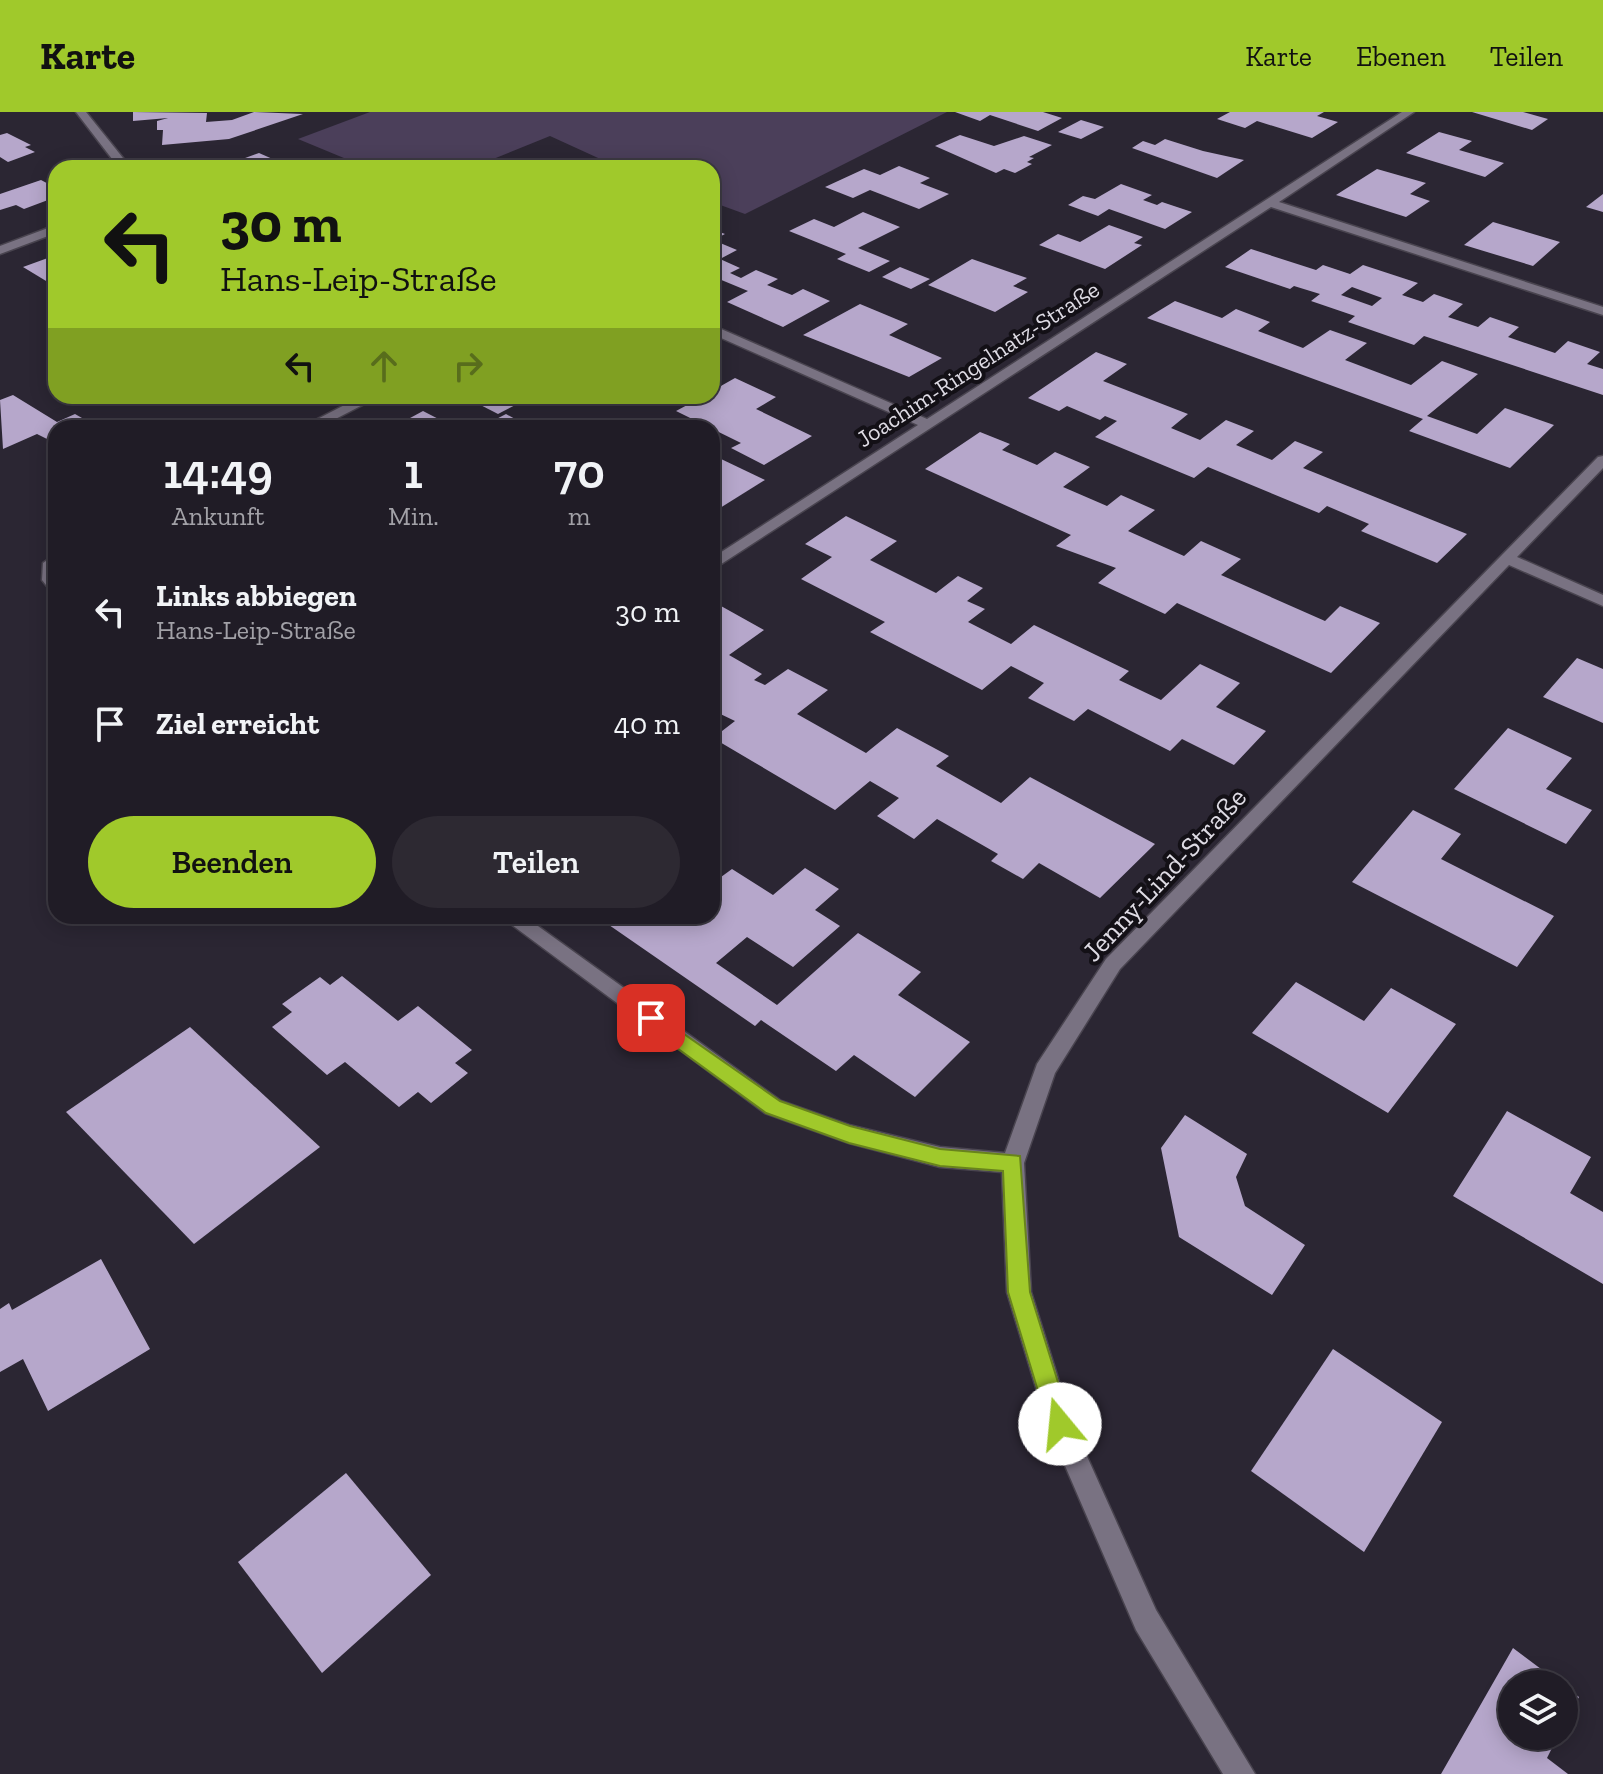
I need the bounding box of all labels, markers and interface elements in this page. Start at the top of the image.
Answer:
text: Karte [40,33,135,79]
text: Karte [1245,40,1312,73]
text: Ebenen [1356,40,1446,73]
text: Teilen [1490,40,1563,73]
text: 30 m [220,189,342,256]
icon: left [88,192,192,296]
text: Hans-Leip-Straße [220,257,497,300]
street label: Joachim-Ringelnatz-Straße [851,274,1105,453]
icon: left [278,344,322,388]
icon: ahead [362,344,406,388]
icon: right [446,344,490,388]
text: 14:49 [163,443,273,500]
text: 1 [404,443,423,500]
text: 70 [554,443,605,500]
text: Ankunft [172,500,264,532]
text: Min. [388,500,439,532]
text: m [568,500,591,532]
text: Links abbiegen [156,578,357,614]
icon: left [88,590,132,634]
text: 30 m [615,594,680,630]
text: Hans-Leip-Straße [156,614,356,646]
icon: arrive [88,702,132,746]
text: Ziel erreicht [156,706,319,742]
text: 40 m [614,706,680,742]
street label: Jenny-Lind-Straße [1076,781,1253,968]
button: Beenden [88,816,376,908]
button: Teilen [392,816,680,908]
pin [617,984,685,1052]
icon: arrive [629,996,673,1040]
position arrow [1018,1382,1102,1466]
map controls [1498,1670,1578,1750]
button: layers [1498,1670,1578,1750]

